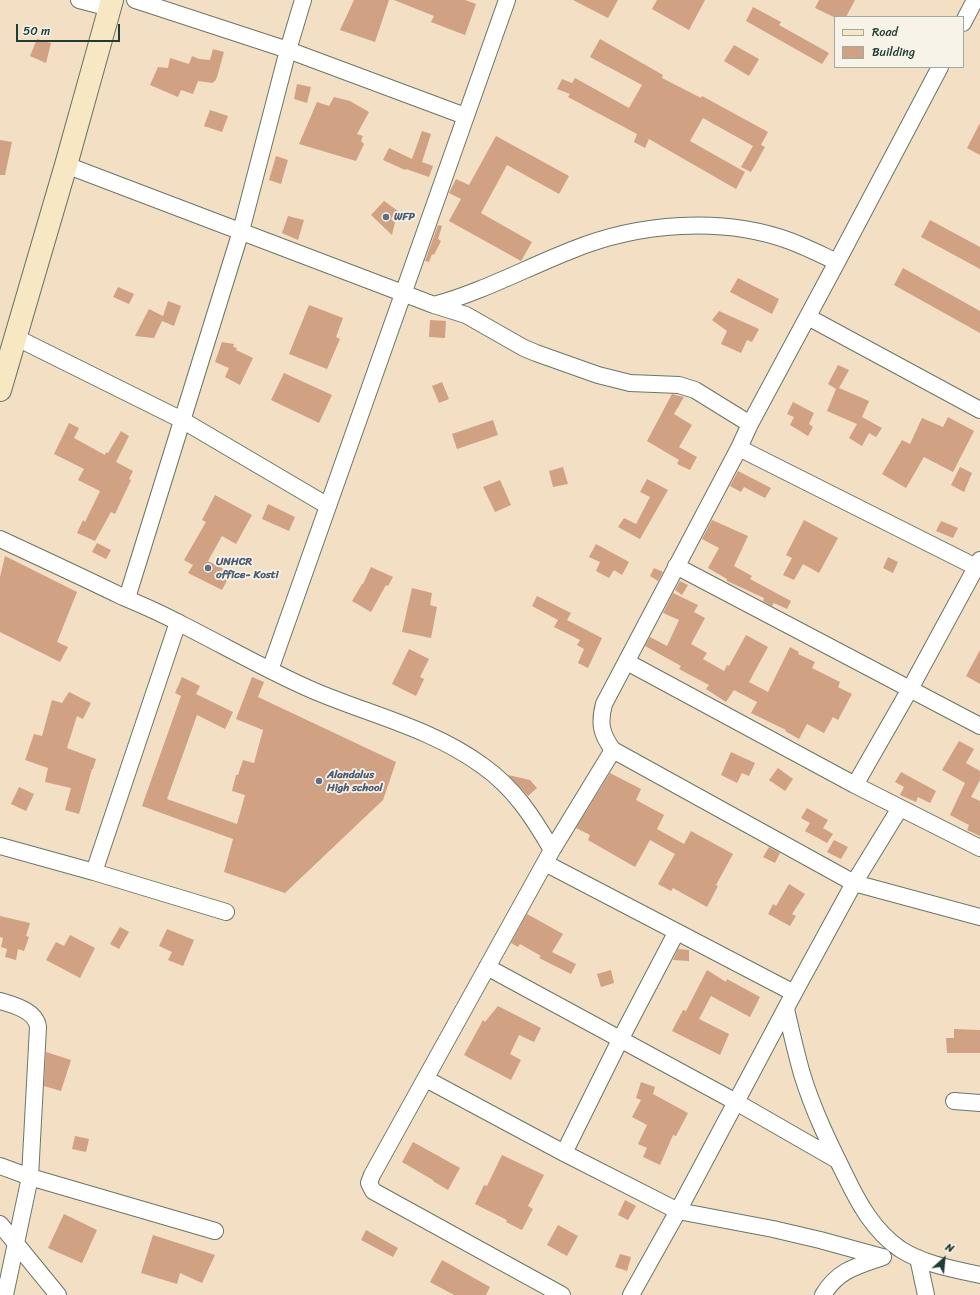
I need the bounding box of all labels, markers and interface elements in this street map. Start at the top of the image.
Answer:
scale bar [18,16,122,42]
legend [834,16,964,68]
text: 50 m [23,20,50,42]
text: Road [872,21,898,43]
text: Building [872,41,915,63]
place label: WFP [394,210,415,224]
marker: WFP [381,212,391,222]
place label: UNHCR office- Kosti [216,555,279,581]
marker: UNHCR office- Kosti [203,563,213,573]
place label: Alandalus High school [327,768,383,794]
marker: Alandalus High school [314,776,324,786]
text: N [942,1238,957,1258]
north arrow [924,1239,964,1279]

